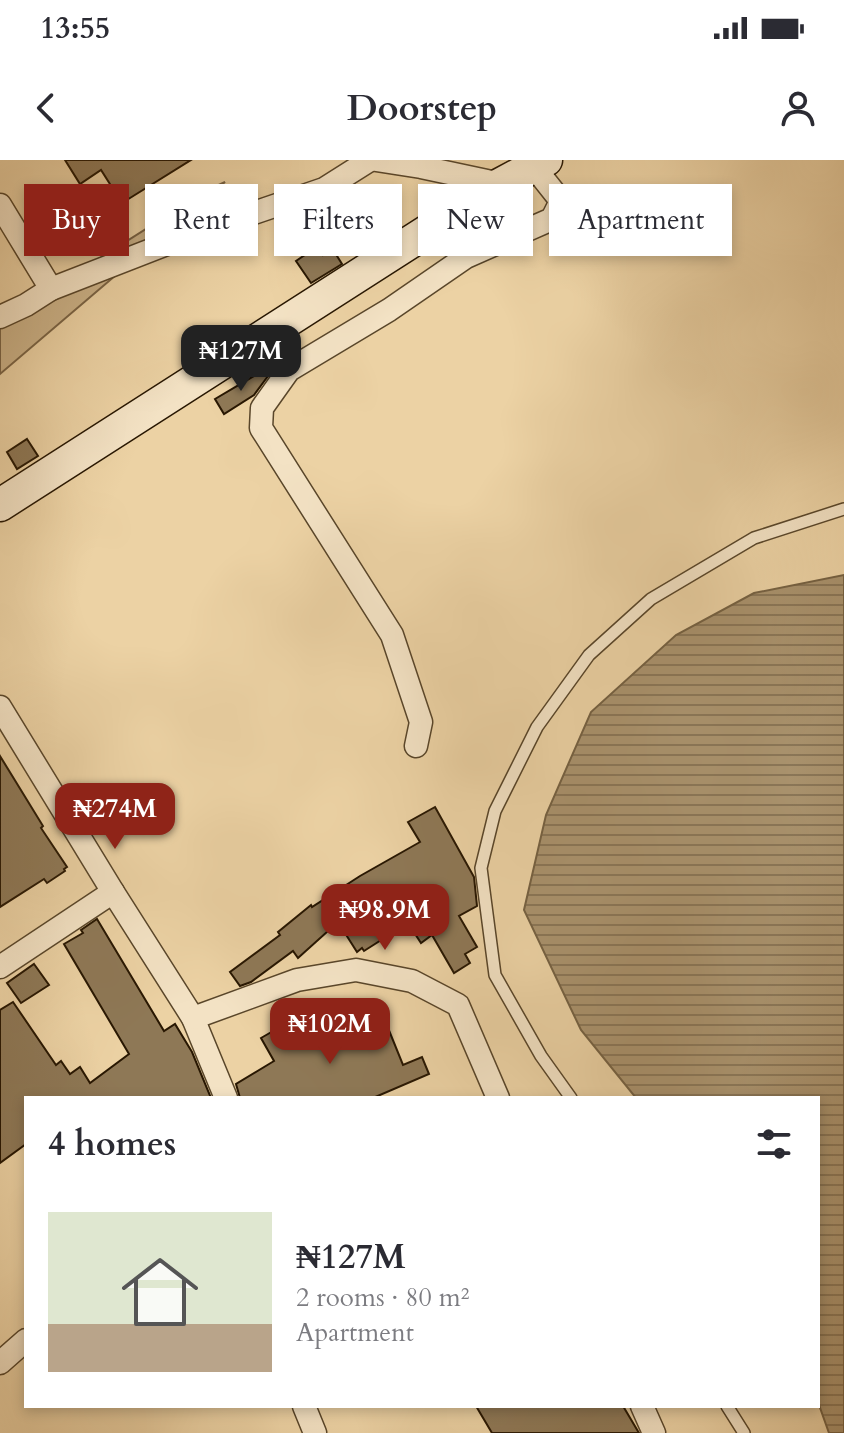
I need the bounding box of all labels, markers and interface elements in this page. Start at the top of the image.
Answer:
text: 13:55 [40,8,110,49]
text: Doorstep [347,84,497,133]
icon: back [24,86,68,130]
icon: person [776,86,820,130]
chip: Buy [24,184,129,256]
chip: Rent [145,184,258,256]
chip: Filters [274,184,402,256]
chip: New [418,184,533,256]
chip: Apartment [549,184,732,256]
pin: ₦127M [185,325,297,393]
text: ₦127M [199,333,283,368]
pin: ₦274M [59,783,171,851]
text: ₦274M [73,791,157,826]
pin: ₦98.9M [320,884,450,952]
text: ₦98.9M [339,892,431,927]
pin: ₦102M [274,998,386,1066]
text: ₦102M [288,1006,372,1041]
text: 4 homes [48,1121,176,1167]
icon: filters [752,1122,796,1166]
text: ₦127M [296,1234,406,1280]
icon: home [112,1244,208,1340]
text: 2 rooms · 80 m² [296,1280,469,1315]
text: Apartment [296,1315,414,1350]

